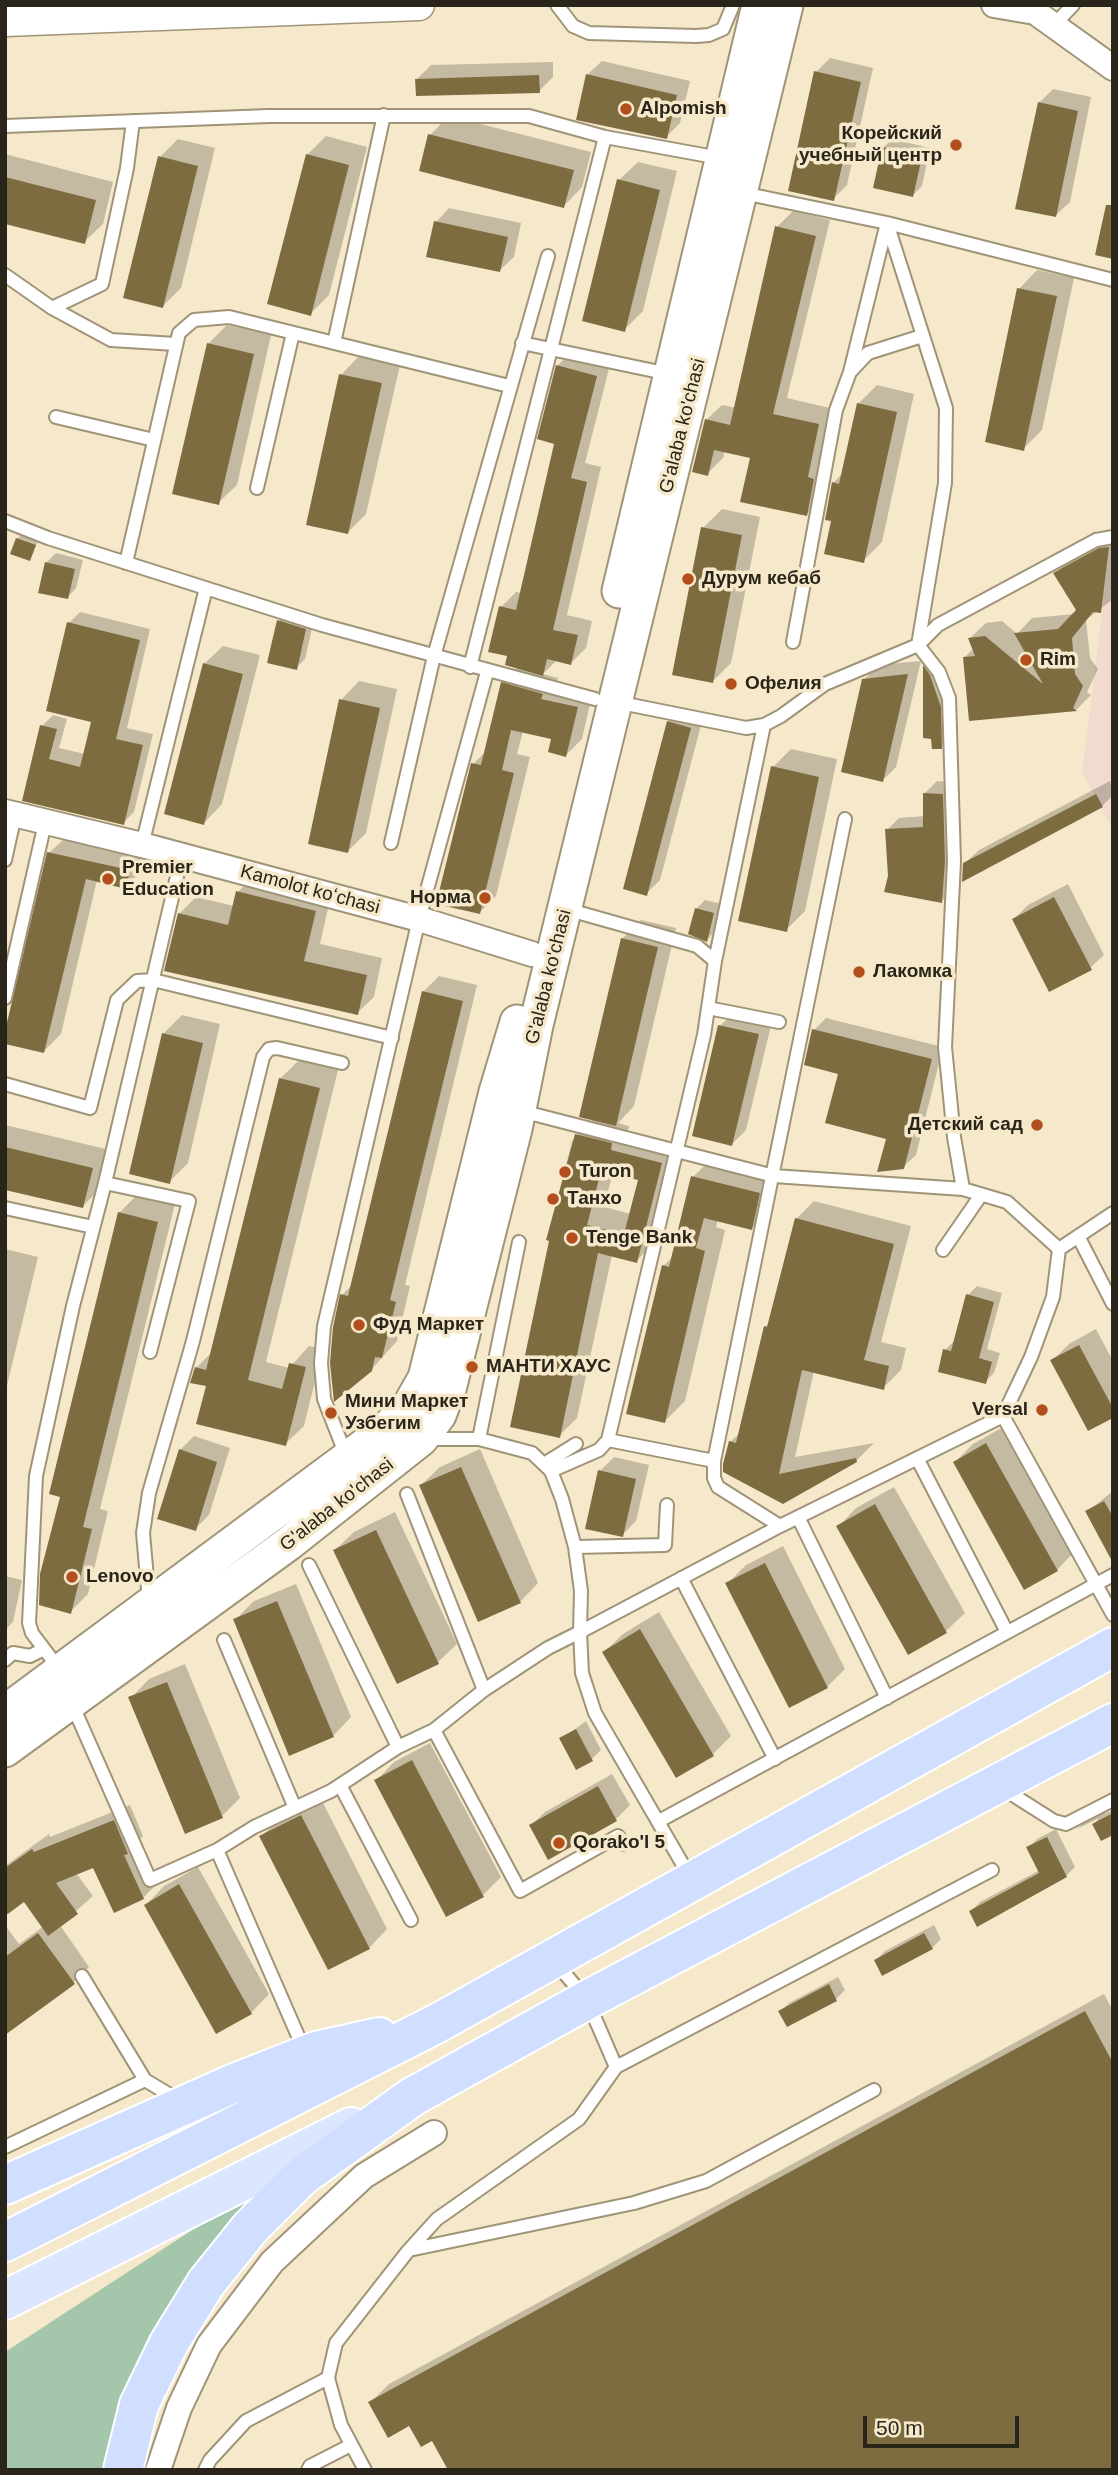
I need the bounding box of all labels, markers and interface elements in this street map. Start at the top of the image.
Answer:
place label: Alpomish [640,98,727,120]
marker: Alpomish [618,101,634,117]
place label: Корейский учебный центр [799,123,942,167]
marker: Корейский учебный центр [948,137,964,153]
street label: G'alaba ko'chasi [655,356,711,496]
place label: Дурум кебаб [702,568,821,590]
marker: Дурум кебаб [680,571,696,587]
place label: Rim [1040,649,1076,671]
marker: Rim [1018,652,1034,668]
place label: Офелия [745,673,822,695]
marker: Офелия [723,676,739,692]
place label: Premier Education [122,857,214,901]
street label: Kamolot koʻchasi [238,860,382,920]
marker: Premier Education [100,871,116,887]
place label: Норма [410,887,471,909]
marker: Норма [477,890,493,906]
street label: G'alaba ko'chasi [521,907,577,1047]
place label: Лакомка [873,961,952,983]
marker: Лакомка [851,964,867,980]
place label: Детский сад [908,1114,1023,1136]
marker: Детский сад [1029,1117,1045,1133]
place label: Turon [579,1161,631,1183]
marker: Turon [557,1164,573,1180]
place label: Танхо [567,1188,622,1210]
marker: Танхо [545,1191,561,1207]
place label: Tenge Bank [586,1227,692,1249]
marker: Tenge Bank [564,1230,580,1246]
place label: Фуд Маркет [373,1314,484,1336]
marker: Фуд Маркет [351,1317,367,1333]
place label: МАНТИ ХАУС [486,1356,611,1378]
marker: МАНТИ ХАУС [464,1359,480,1375]
place label: Мини Маркет Узбегим [345,1391,468,1435]
place label: Versal [972,1399,1028,1421]
marker: Versal [1034,1402,1050,1418]
marker: Мини Маркет Узбегим [323,1405,339,1421]
street label: G'alaba ko'chasi [276,1453,398,1557]
place label: Lenovo [86,1566,154,1588]
marker: Lenovo [64,1569,80,1585]
place label: Qorako'l 5 [573,1832,665,1854]
marker: Qorako'l 5 [551,1835,567,1851]
scale bar [866,2402,1022,2446]
text: 50 m [876,2416,923,2439]

